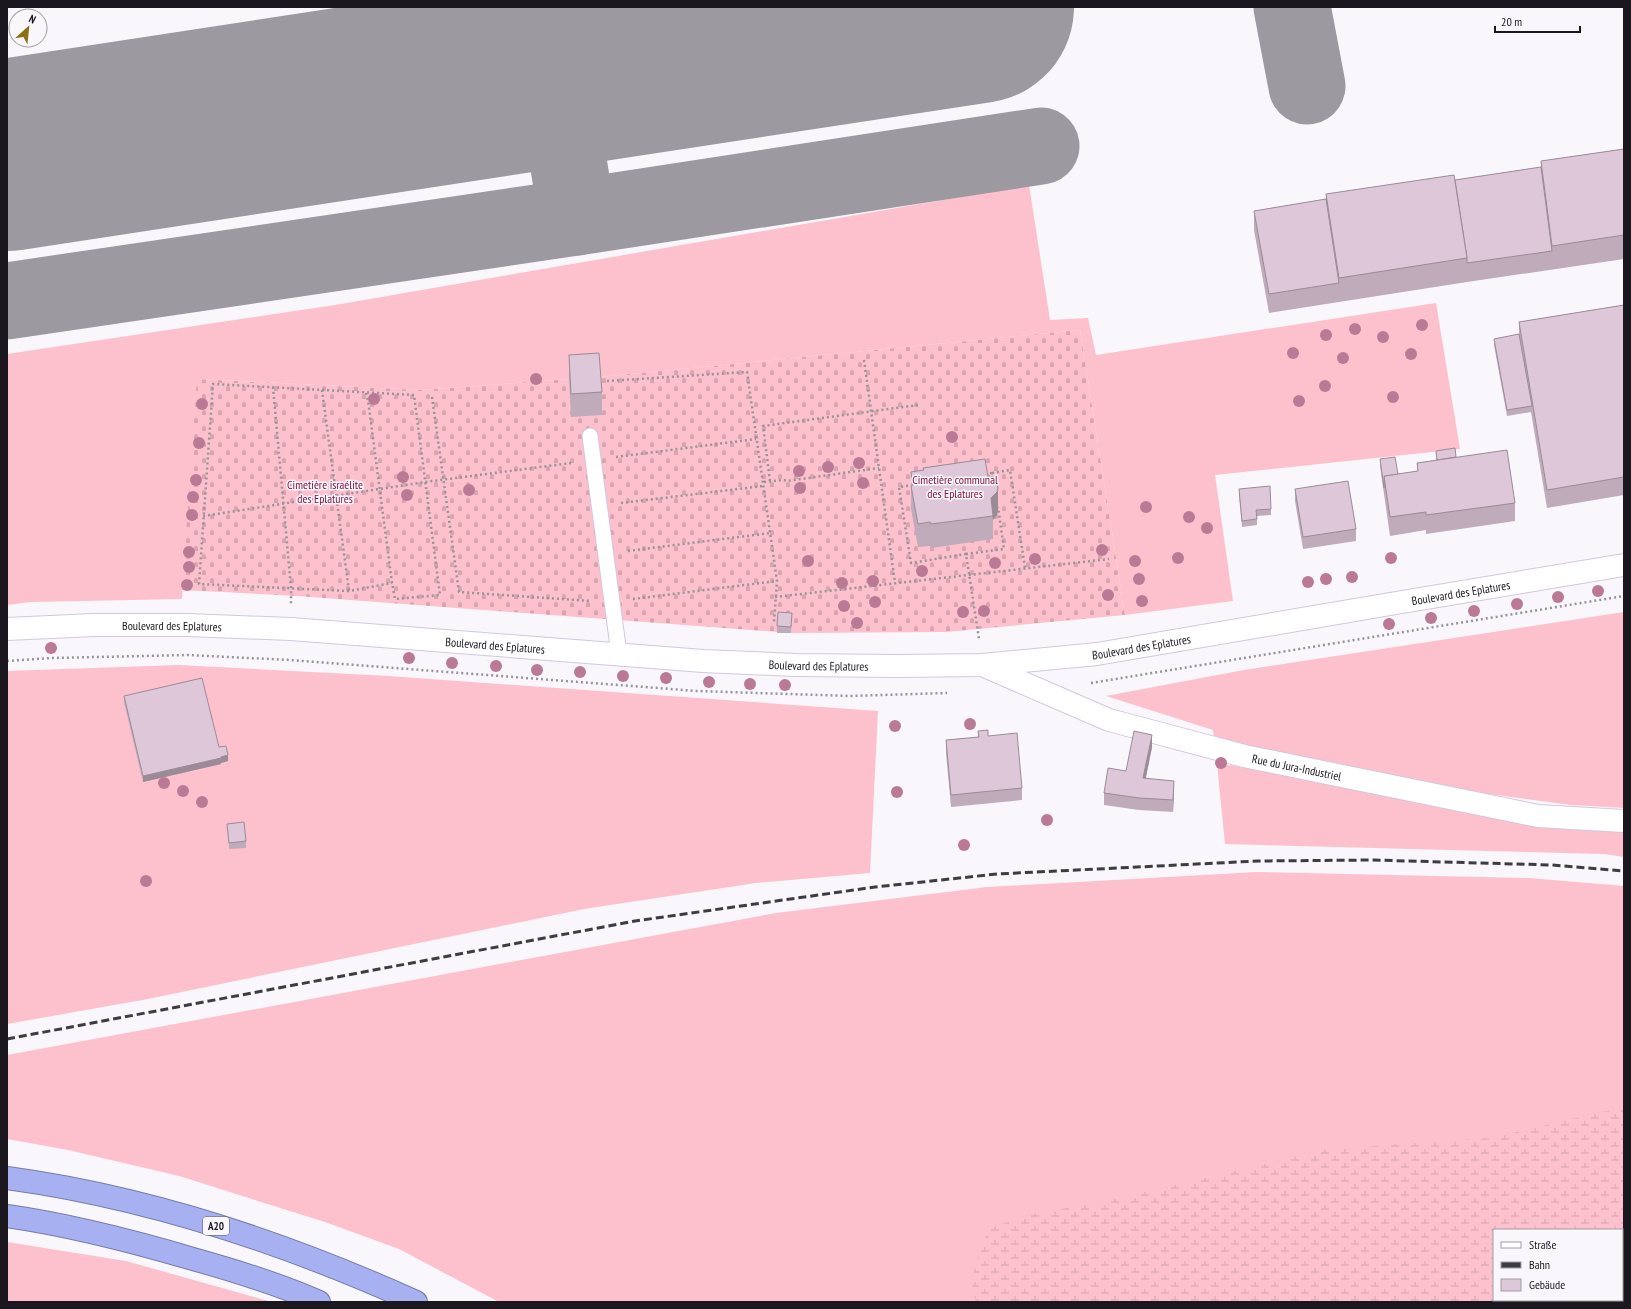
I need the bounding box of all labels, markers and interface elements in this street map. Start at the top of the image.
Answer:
north arrow [8,8,48,48]
scale bar [1495,8,1580,34]
text: N [27,12,38,27]
text: 20 m [1501,14,1522,29]
park label: Cimetière communal des Eplatures [912,472,998,501]
park label: Cimetière israélite des Eplatures [287,477,363,506]
street label: Boulevard des Eplatures [1410,577,1511,608]
street label: Boulevard des Eplatures [122,618,222,634]
street label: Boulevard des Eplatures [1091,631,1192,662]
street label: Boulevard des Eplatures [445,634,546,656]
street label: Boulevard des Eplatures [768,656,868,673]
street label: Rue du Jura-Industriel [1251,750,1343,783]
road number: A20 [203,1217,229,1235]
legend [1493,1229,1623,1301]
text: Straße [1529,1237,1556,1252]
text: Bahn [1529,1257,1550,1272]
text: Gebäude [1529,1277,1565,1292]

